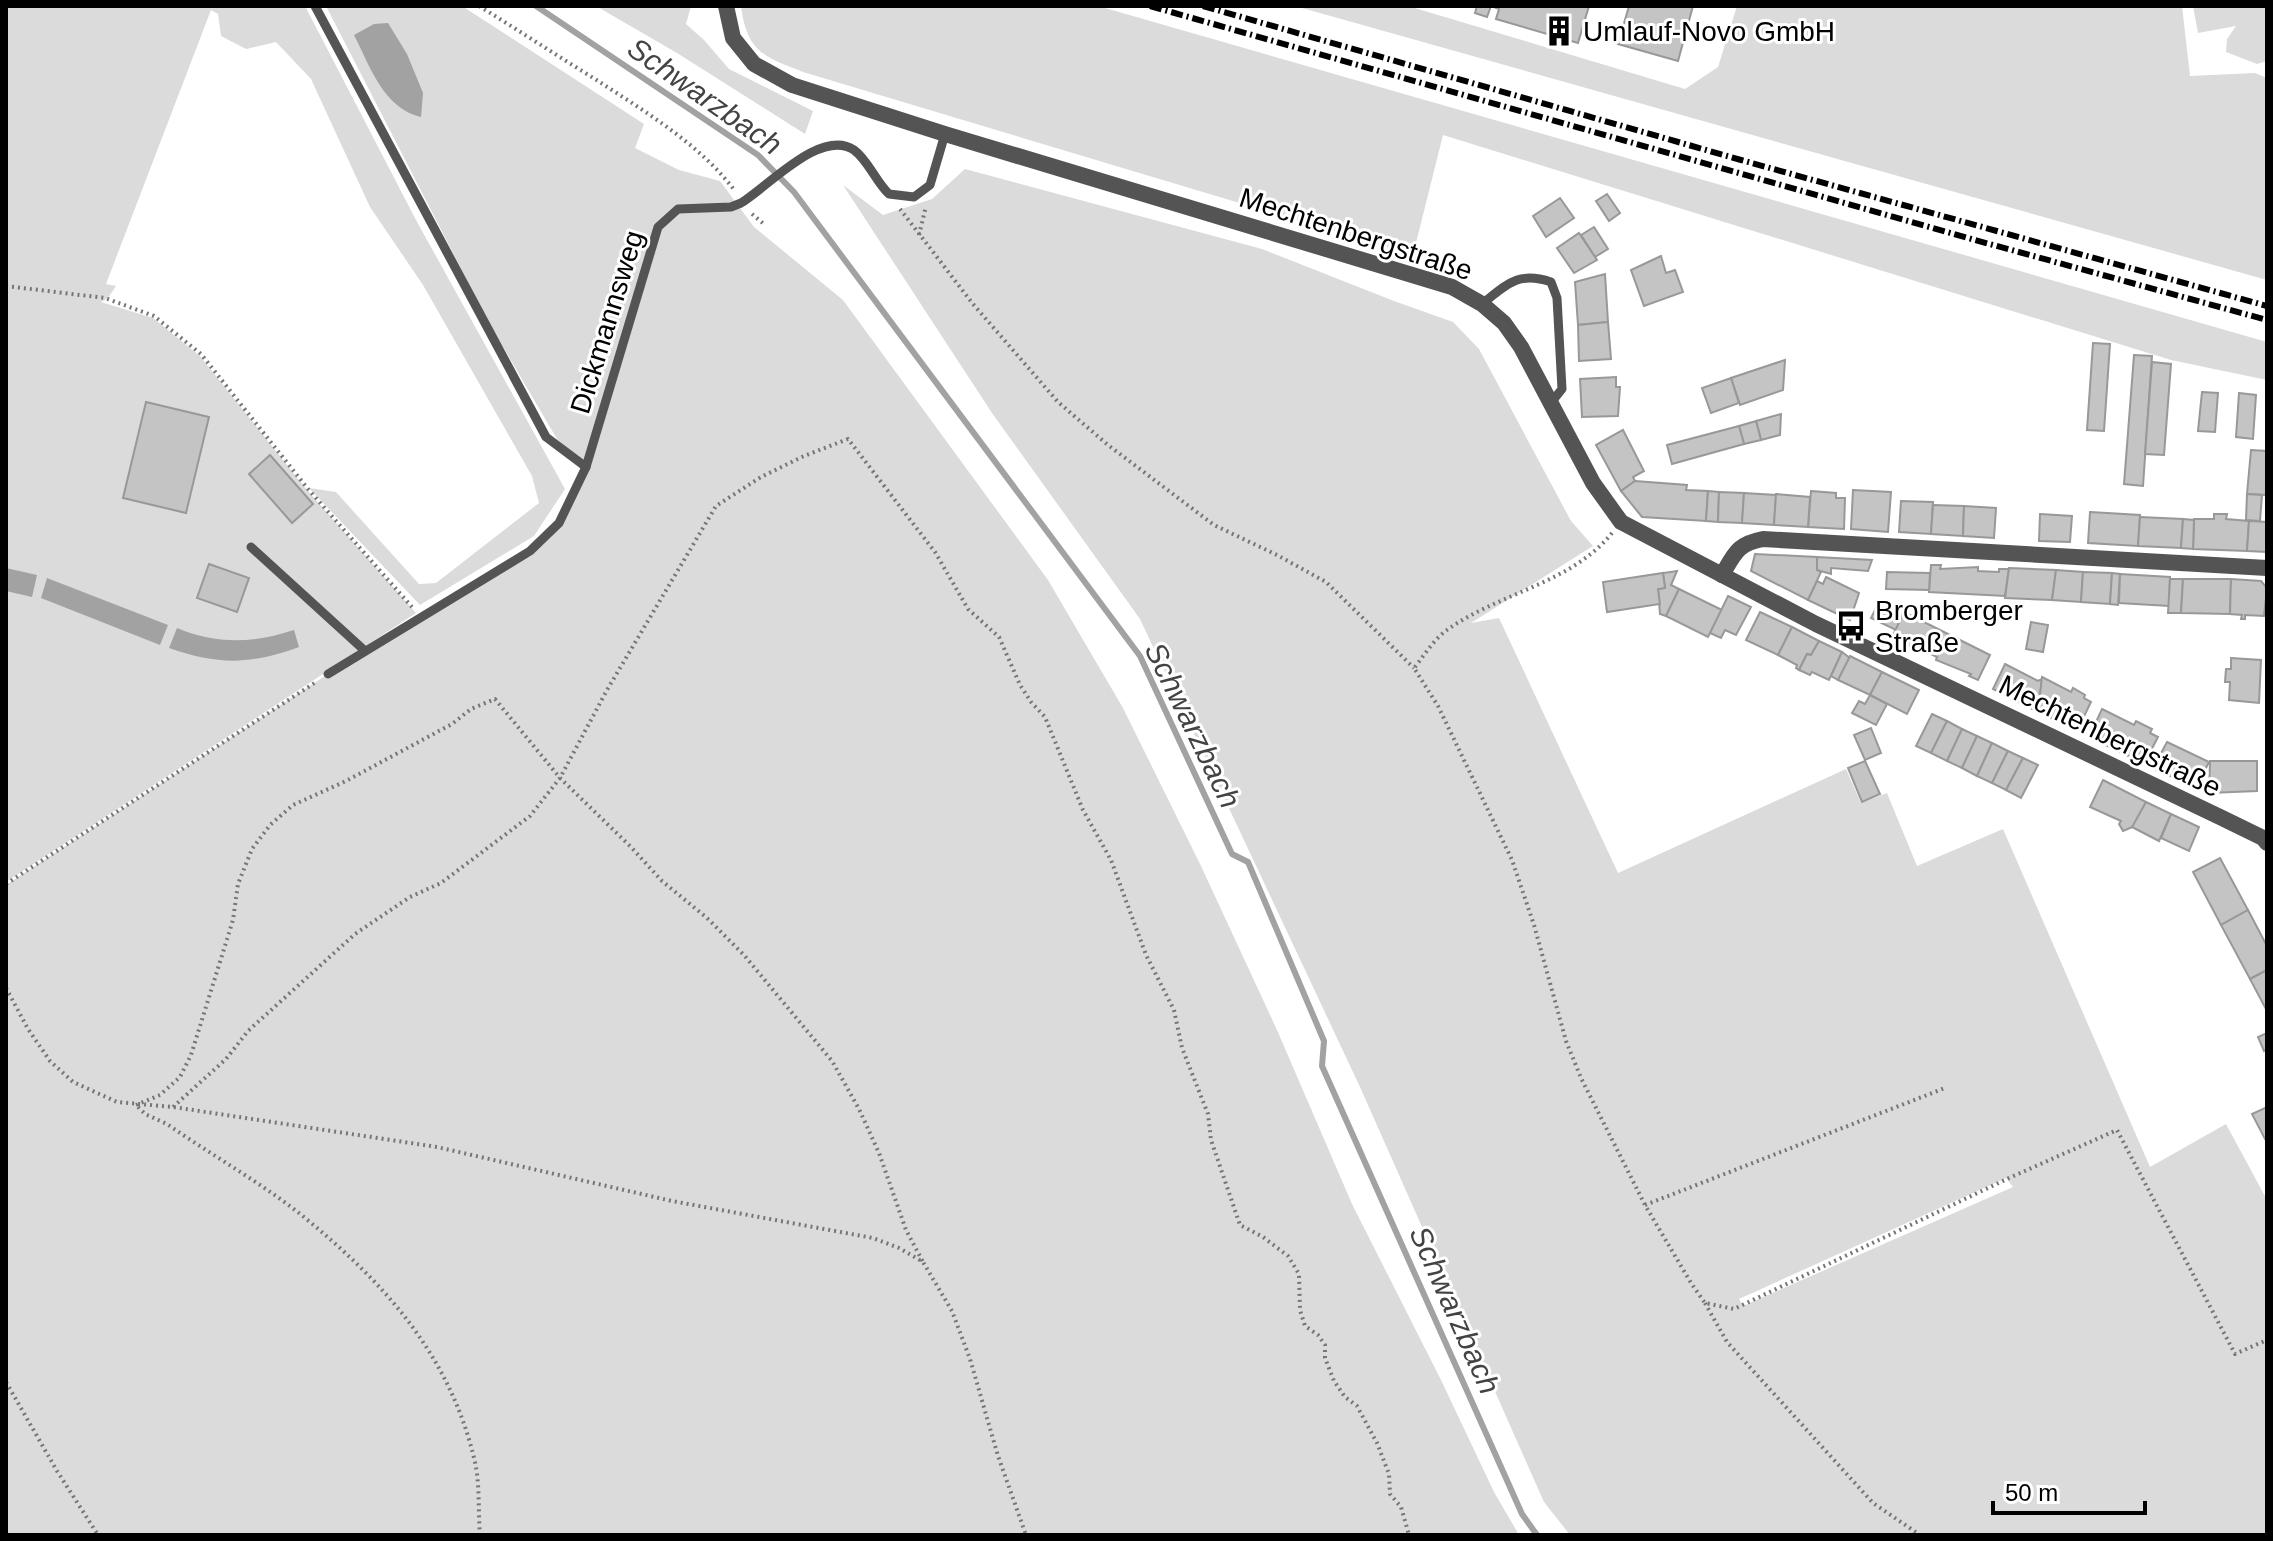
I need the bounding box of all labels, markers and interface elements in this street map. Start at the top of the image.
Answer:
building icon: Umlauf-Novo GmbH [1542,14,1576,48]
place label: Umlauf-Novo GmbH [1583,16,1835,47]
water label: Schwarzbach [622,31,788,161]
street label: Mechtenbergstraße [1236,182,1476,286]
street label: Dickmannsweg [564,227,650,417]
place label: Bromberger Straße [1875,595,2023,658]
bus stop icon: Bromberger Straße [1834,609,1868,643]
water label: Schwarzbach [1139,637,1247,813]
street label: Mechtenbergstraße [1994,669,2226,803]
water label: Schwarzbach [1403,1221,1507,1399]
scale bar [1993,1465,2145,1515]
text: 50 m [2005,1479,2058,1506]

